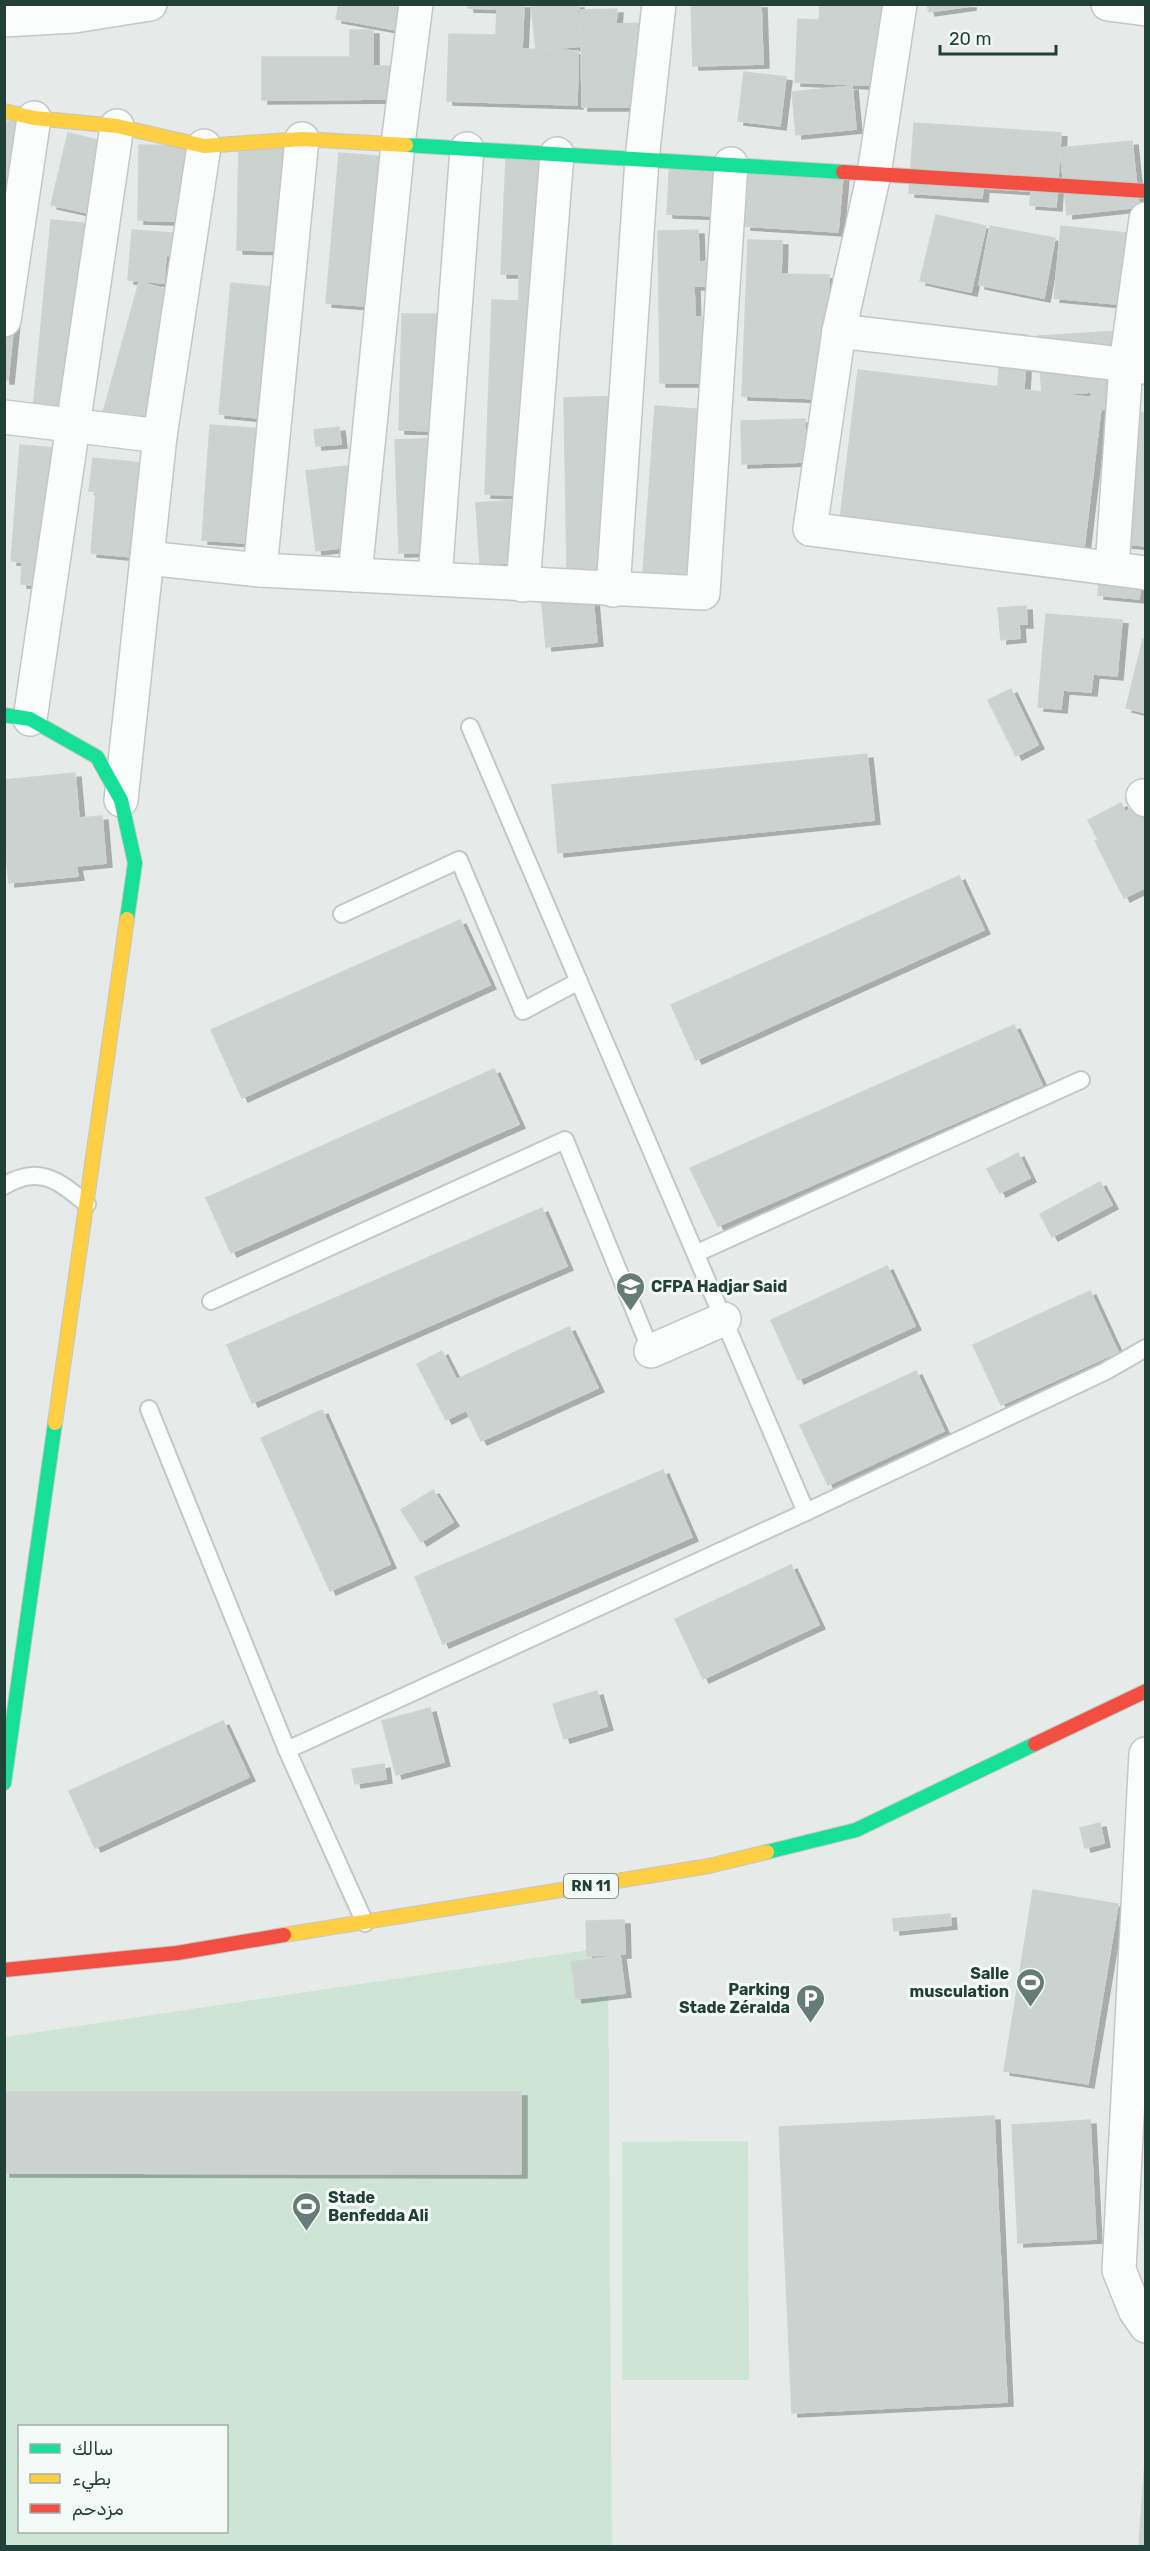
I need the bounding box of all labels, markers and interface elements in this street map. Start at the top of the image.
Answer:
scale bar [940,18,1056,56]
text: 20 m [949,28,991,50]
school or university icon: CFPA Hadjar Said [614,1270,646,1312]
place label: CFPA Hadjar Said [651,1277,787,1296]
road number: RN 11 [564,1874,618,1898]
place label: Salle musculation [909,1964,1009,2001]
sports icon: Salle musculation [1014,1966,1046,2008]
place label: Parking Stade Zéralda [679,1980,790,2017]
parking icon: Parking Stade Zéralda [795,1982,827,2024]
place label: Stade Benfedda Ali [328,2188,429,2225]
sports icon: Stade Benfedda Ali [291,2190,323,2232]
legend [18,2425,228,2533]
text: سالك [72,2438,113,2460]
text: بطيء [72,2468,111,2492]
text: مزدحم [72,2498,124,2521]

